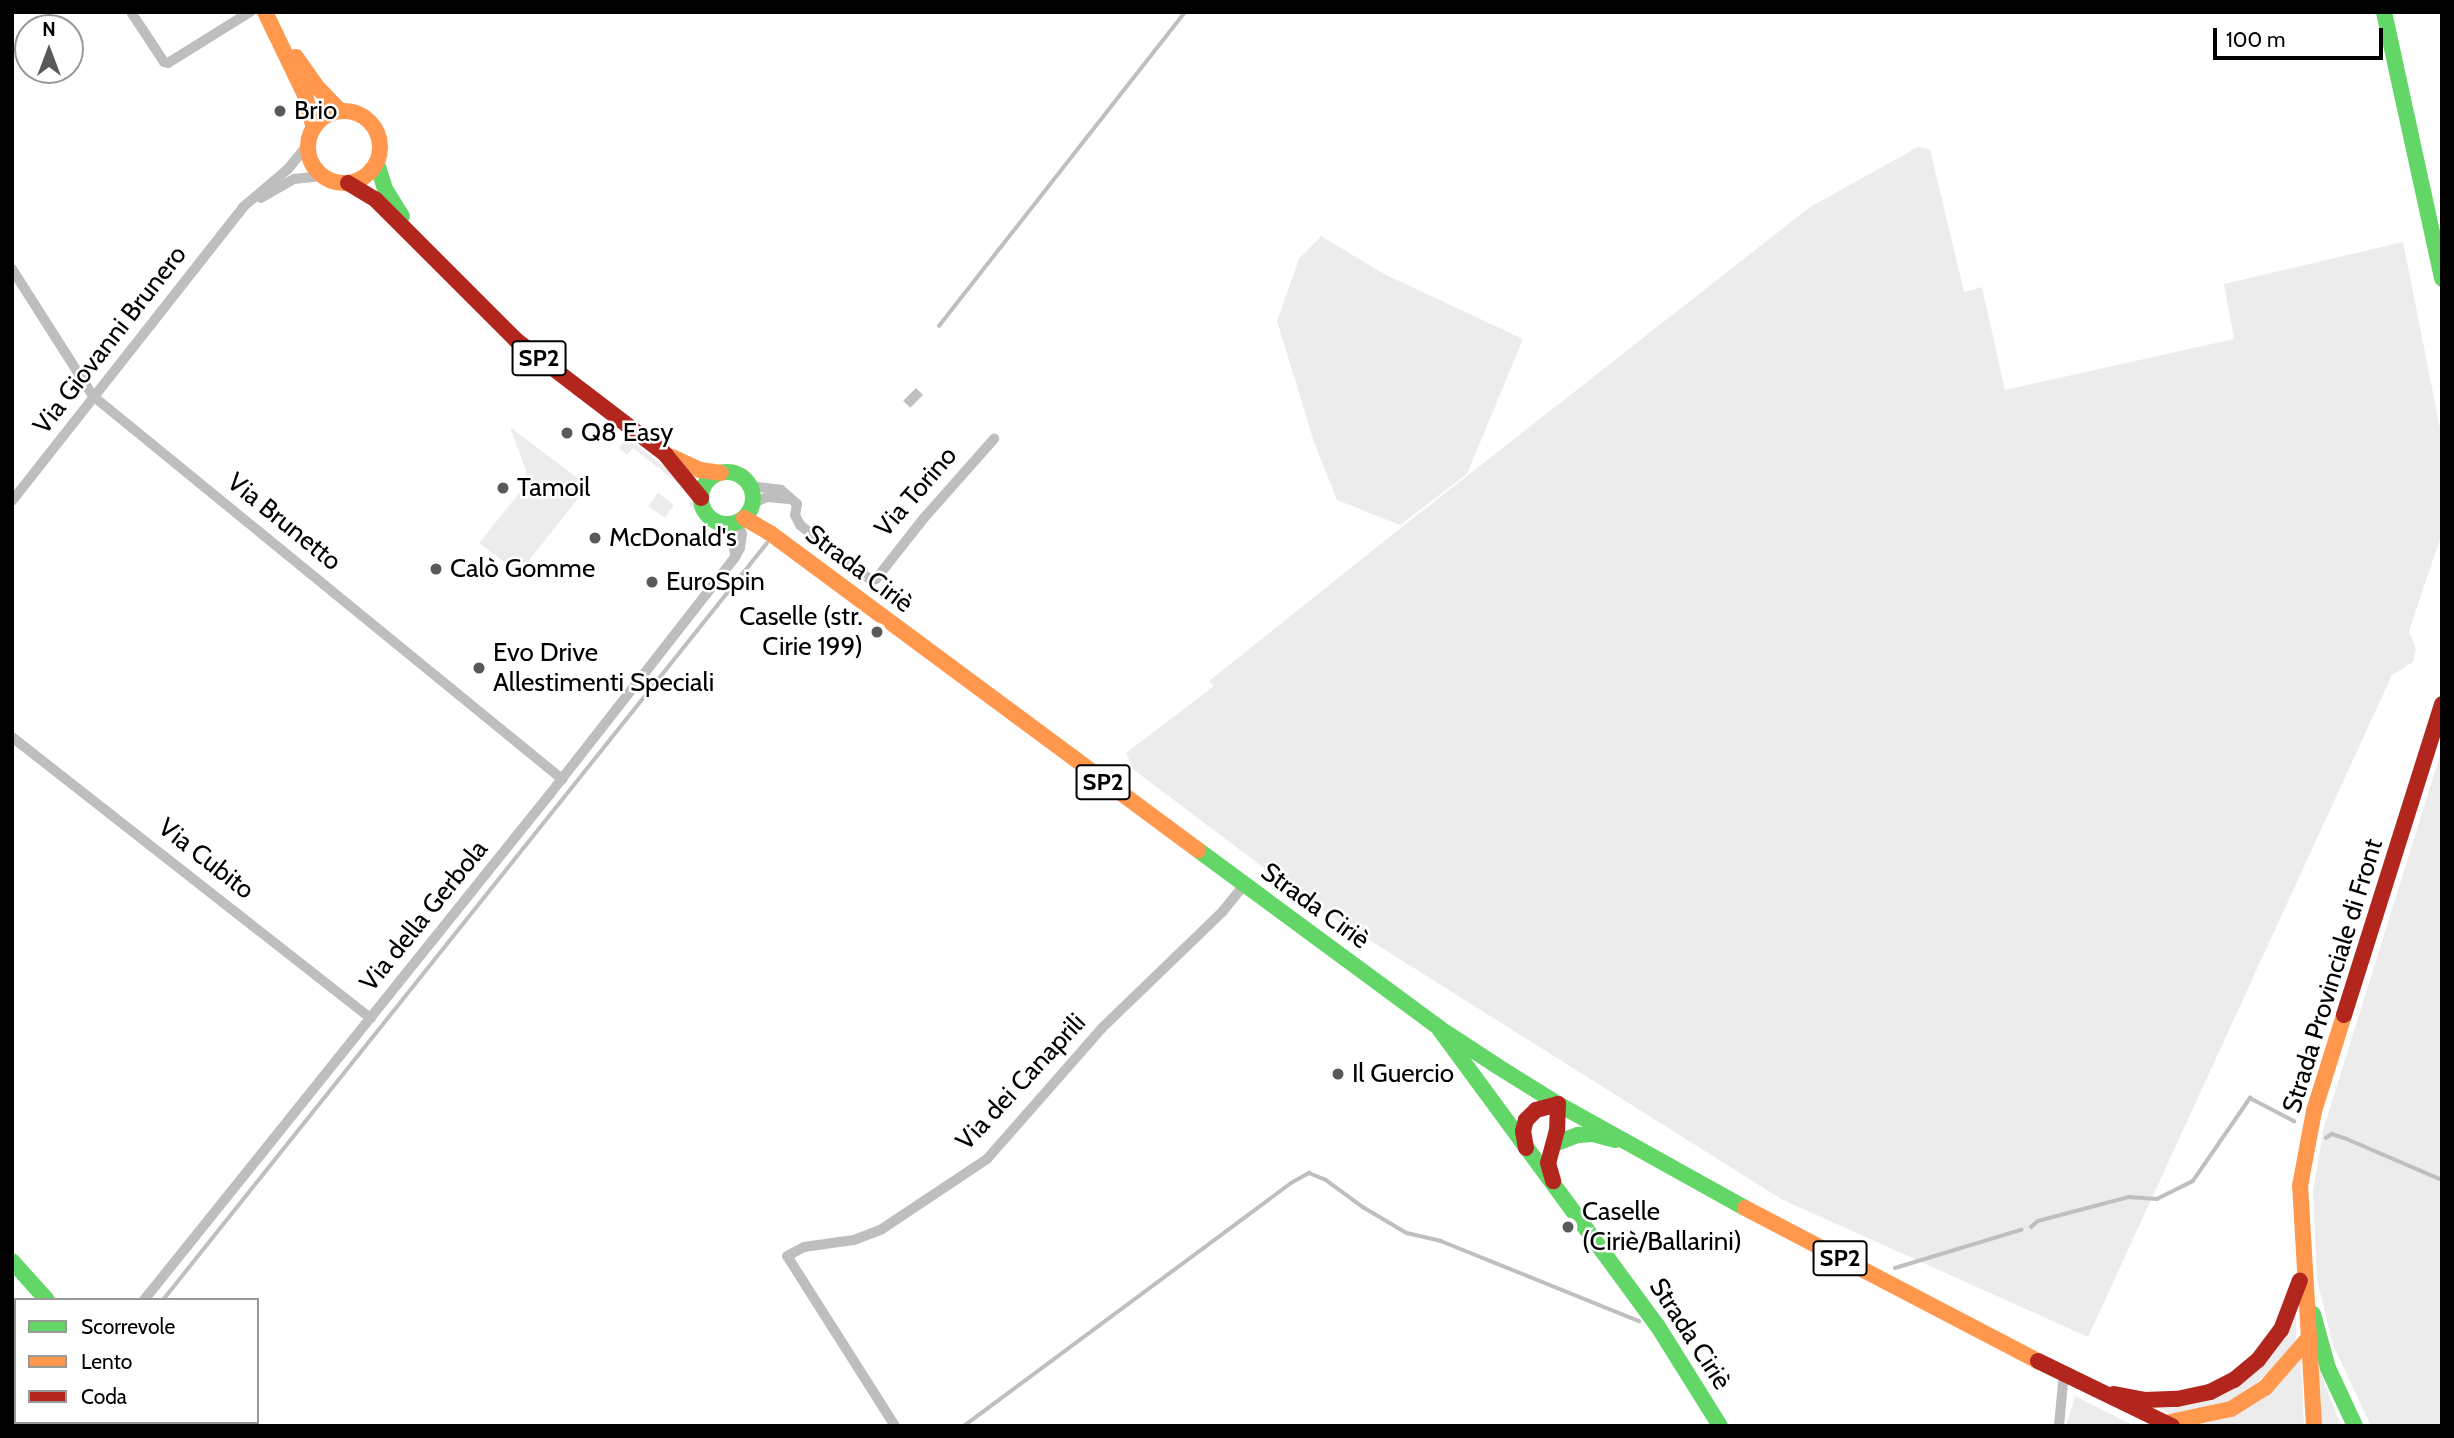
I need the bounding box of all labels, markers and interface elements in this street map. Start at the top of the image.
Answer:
north arrow [14,14,84,84]
scale bar [2216,14,2386,58]
text: N [42,18,56,41]
text: 100 m [2226,27,2285,52]
place label: Brio [294,95,337,127]
marker: Brio [272,103,288,119]
street label: Via Giovanni Brunero [27,240,193,440]
road number: SP2 [511,338,567,379]
place label: Q8 Easy [581,417,673,449]
marker: Q8 Easy [559,425,575,441]
street label: Via Torino [868,440,964,544]
street label: Via Brunetto [221,467,347,577]
place label: Tamoil [517,472,591,504]
marker: Tamoil [495,480,511,496]
street label: Strada Ciriè [799,519,919,619]
place label: McDonald's [609,522,737,554]
marker: McDonald's [587,530,603,546]
place label: Calò Gomme [450,553,595,585]
marker: Calò Gomme [428,561,444,577]
place label: EuroSpin [666,566,765,598]
marker: EuroSpin [644,574,660,590]
place label: Caselle (str. Cirie 199) [739,601,863,662]
marker: Caselle (str. Cirie 199) [869,624,885,640]
place label: Evo Drive Allestimenti Speciali [493,637,714,698]
marker: Evo Drive Allestimenti Speciali [471,660,487,676]
road number: SP2 [1075,762,1131,802]
street label: Via Cubito [152,812,260,906]
street label: Via della Gerbola [354,834,494,998]
street label: Strada Provinciale di Front [2276,835,2390,1117]
street label: Strada Ciriè [1255,856,1375,956]
street label: Via dei Canaprili [950,1007,1092,1157]
place label: Il Guercio [1352,1058,1454,1090]
marker: Il Guercio [1330,1066,1346,1082]
place label: Caselle (Ciriè/Ballarini) [1582,1196,1742,1258]
marker: Caselle (Ciriè/Ballarini) [1560,1219,1576,1235]
road number: SP2 [1812,1238,1868,1278]
street label: Strada Ciriè [1643,1273,1737,1395]
legend [14,1298,259,1424]
text: Scorrevole [81,1314,175,1339]
text: Lento [81,1349,132,1374]
text: Coda [81,1384,127,1409]

